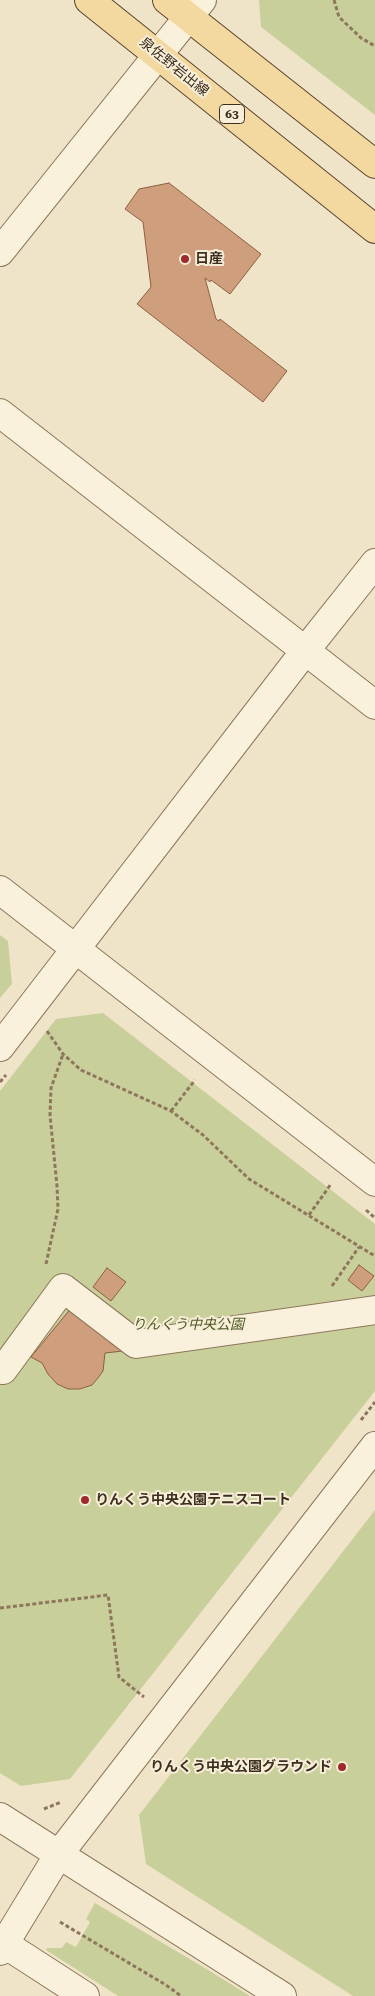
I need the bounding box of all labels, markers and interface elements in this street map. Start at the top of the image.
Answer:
street label: 泉佐野岩出線 [136,34,212,100]
road number: 63 [220,105,244,124]
place label: 日産 [195,251,223,267]
marker: 日産 [179,253,191,265]
park label: りんくう中央公園 [132,1317,244,1333]
place label: りんくう中央公園テニスコート [95,1492,291,1508]
marker: りんくう中央公園テニスコート [79,1494,91,1506]
place label: りんくう中央公園グラウンド [150,1759,332,1775]
marker: りんくう中央公園グラウンド [336,1761,348,1773]

